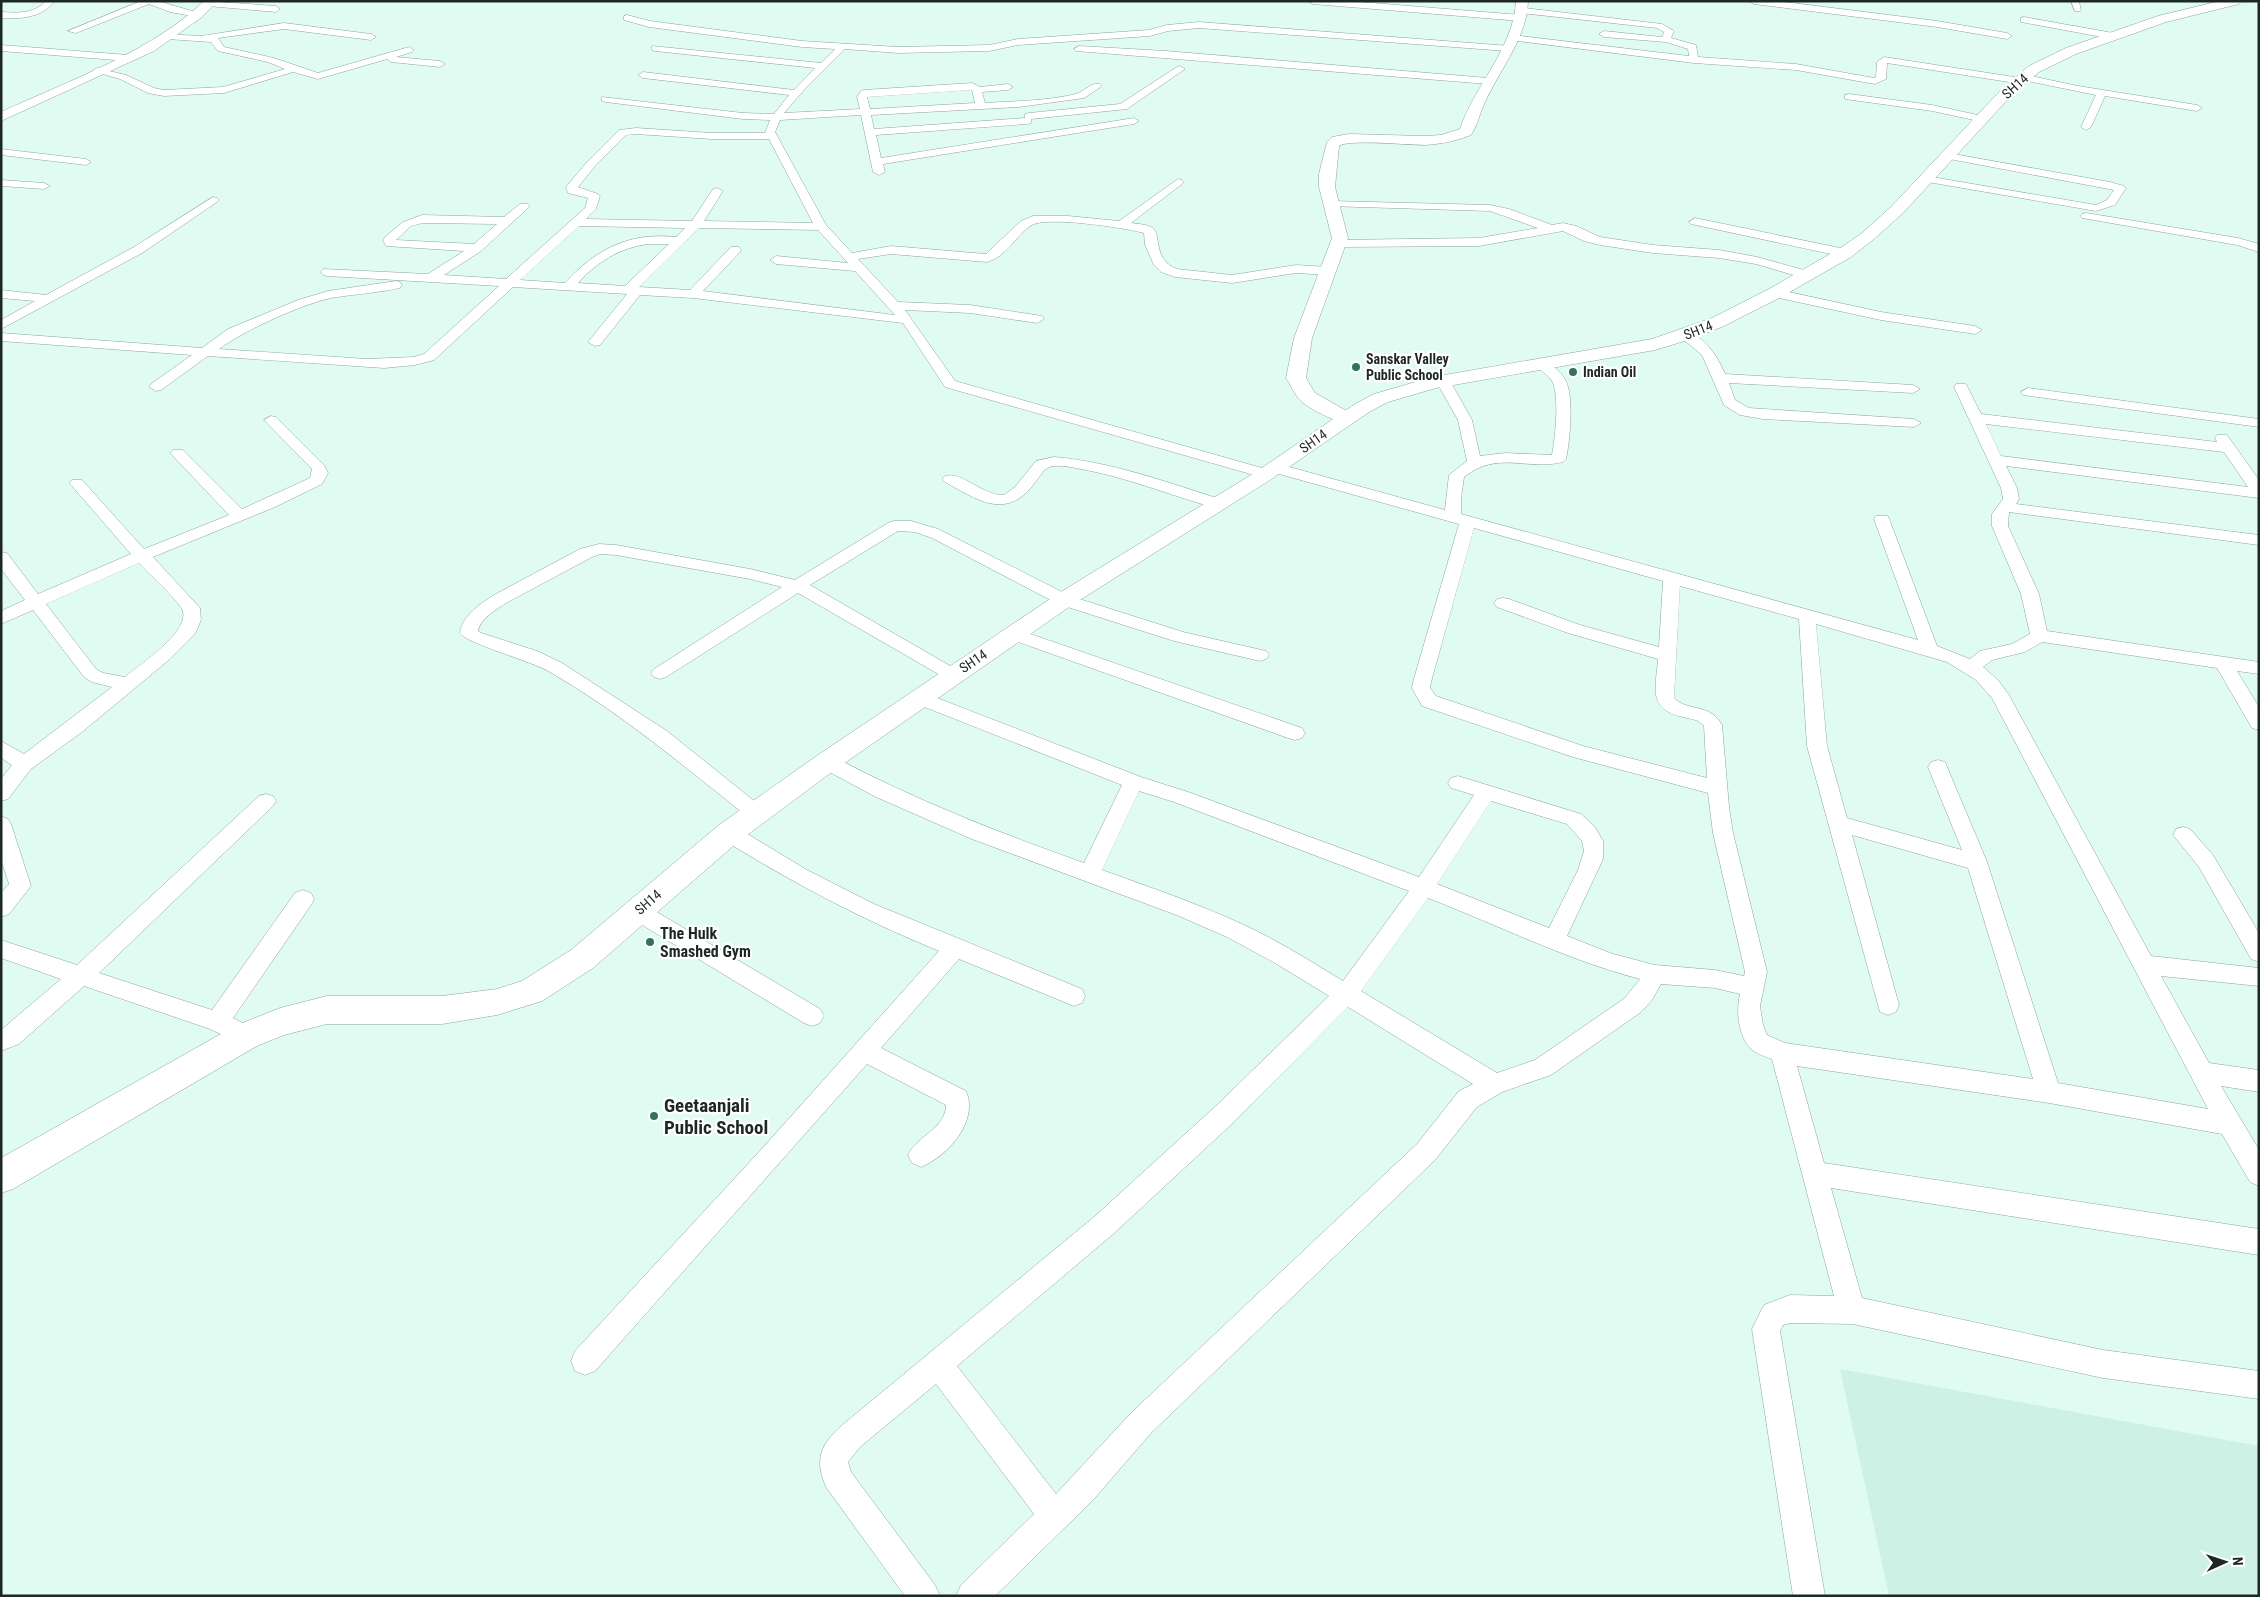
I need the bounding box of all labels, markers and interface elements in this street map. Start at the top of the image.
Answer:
street label: SH14 [1999,70,2031,102]
street label: SH14 [1681,317,1715,343]
place label: Sanskar Valley Public School [1366,351,1450,383]
marker: Sanskar Valley Public School [1350,361,1362,373]
place label: Indian Oil [1583,364,1636,380]
marker: Indian Oil [1567,366,1579,378]
street label: SH14 [1296,426,1330,456]
street label: SH14 [956,646,990,676]
street label: SH14 [632,886,665,918]
place label: The Hulk Smashed Gym [660,924,751,961]
marker: The Hulk Smashed Gym [644,936,656,948]
place label: Geetaanjali Public School [664,1094,768,1139]
marker: Geetaanjali Public School [648,1110,660,1122]
north arrow [2200,1537,2250,1587]
text: N [2230,1557,2246,1566]

